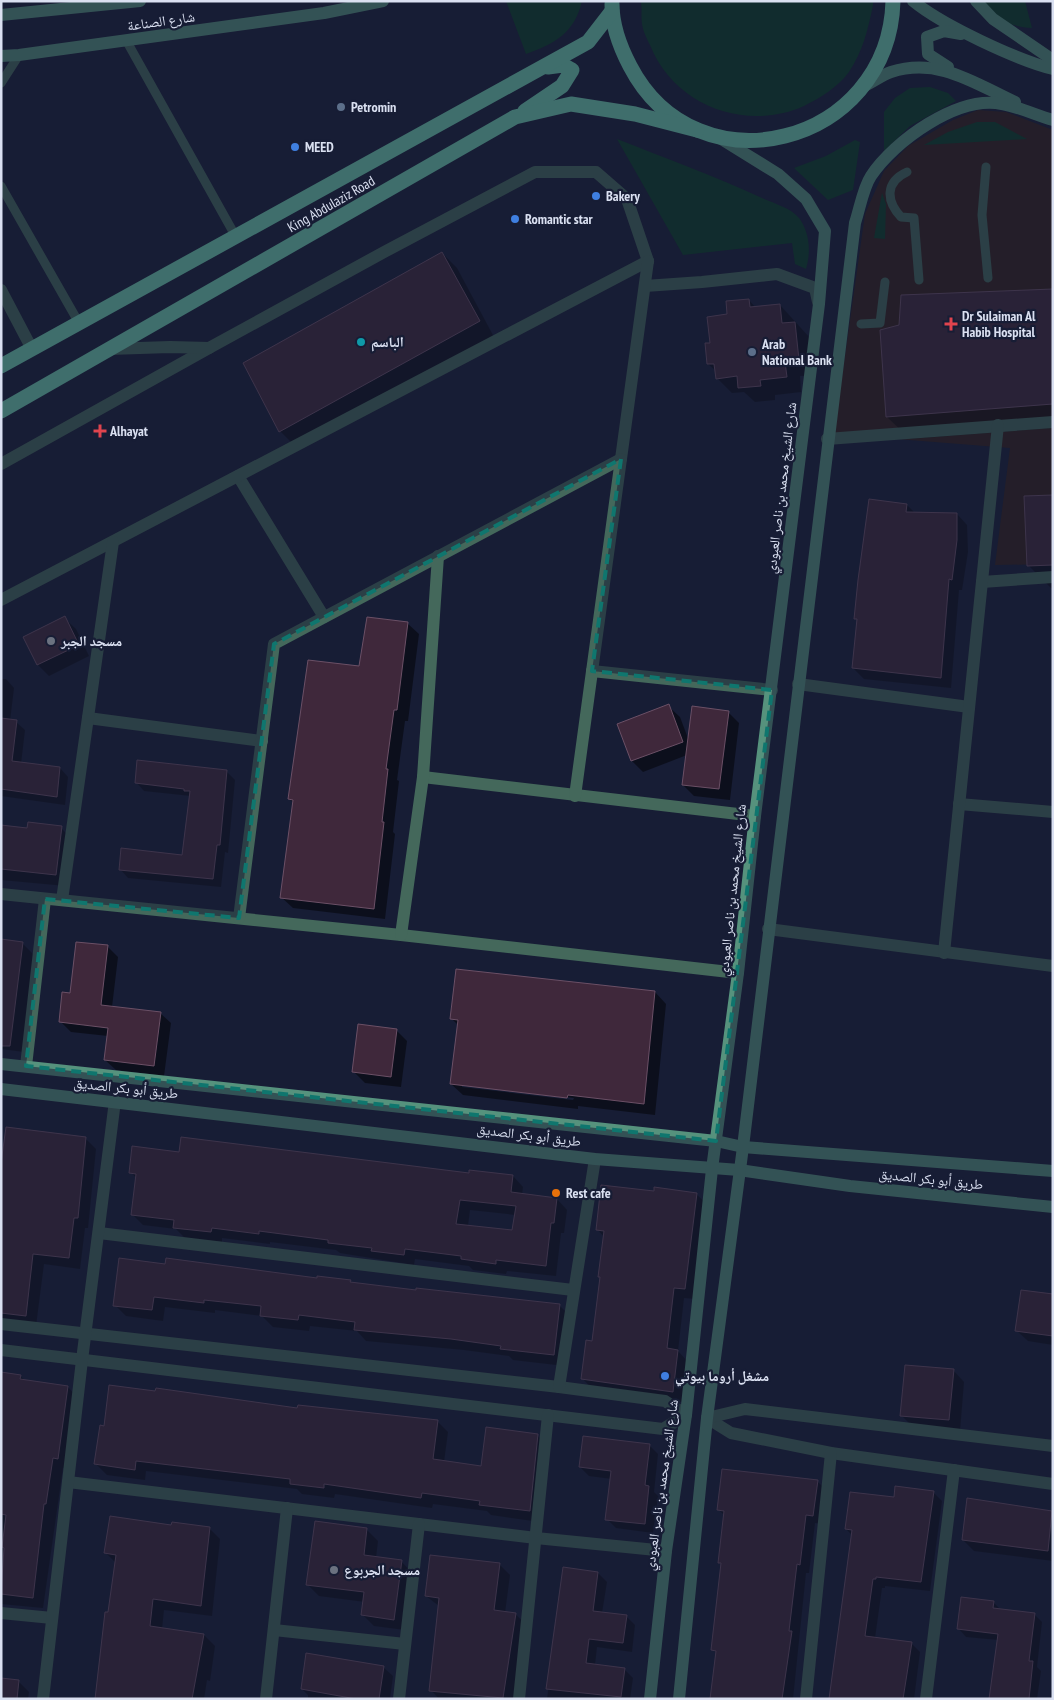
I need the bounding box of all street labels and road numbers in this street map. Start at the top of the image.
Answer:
street label: شارع الصناعة [126,7,196,36]
street label: King Abdulaziz Road [284,172,378,236]
street label: شارع الشيخ محمد بن ناصر العبودي [762,401,803,575]
street label: شارع الشيخ محمد بن ناصر العبودي [714,803,753,977]
street label: طريق أبو بكر الصديق [73,1074,179,1103]
street label: طريق أبو بكر الصديق [476,1120,582,1151]
street label: طريق أبو بكر الصديق [878,1165,984,1194]
street label: شارع الشيخ محمد بن ناصر العبودي [640,1398,684,1572]

